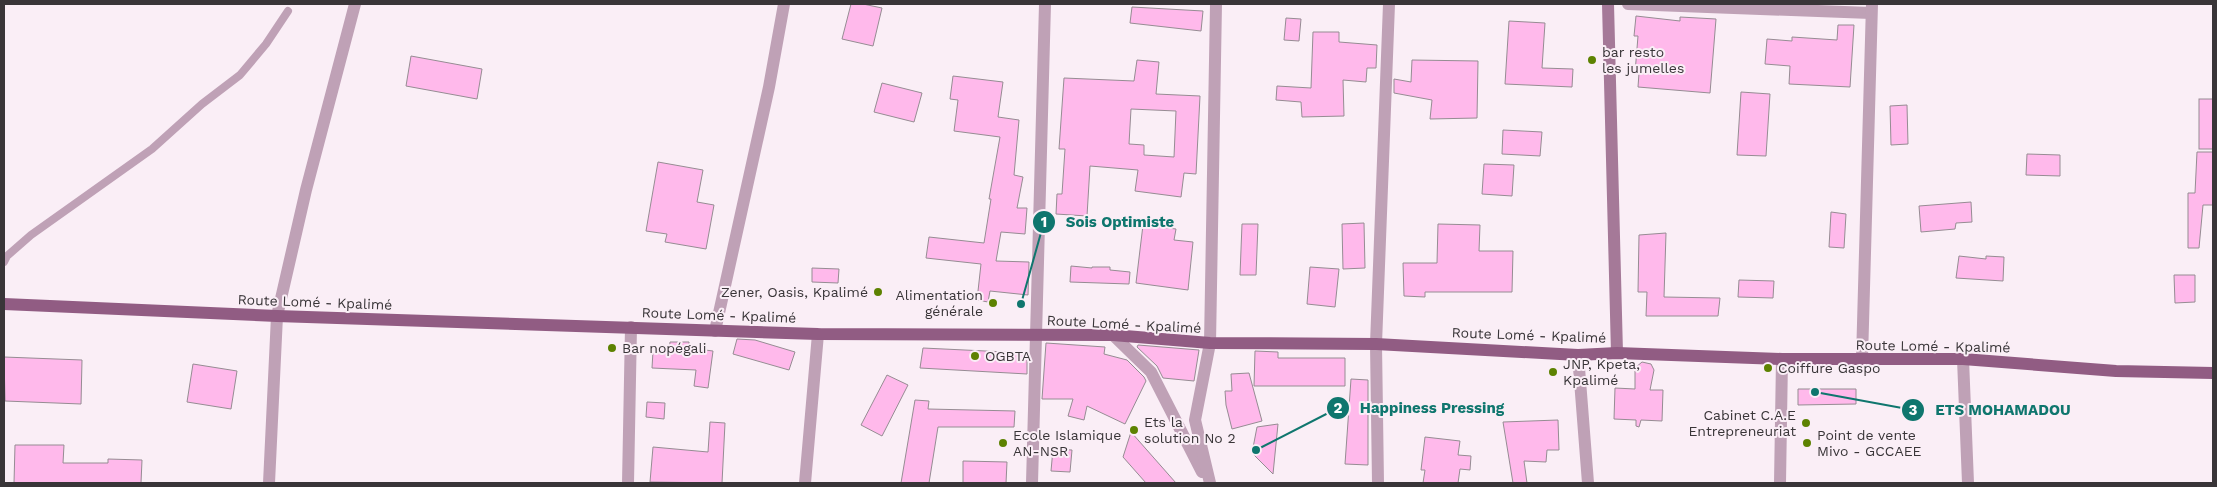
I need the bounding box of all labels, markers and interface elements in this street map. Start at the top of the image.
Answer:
place label: bar resto les jumelles [1602,44,1684,76]
marker: bar resto les jumelles [1586,54,1598,66]
callout: Sois Optimiste [1031,207,1185,237]
text: 1 [1041,213,1047,231]
text: Sois Optimiste [1066,213,1174,231]
place label: Zener, Oasis, Kpalimé [721,284,868,300]
marker: Zener, Oasis, Kpalimé [872,286,884,298]
place label: Alimentation générale [896,287,983,319]
street label: Route Lomé - Kpalimé [237,291,393,313]
marker: Alimentation générale [987,297,999,309]
street label: Route Lomé - Kpalimé [641,304,797,326]
street label: Route Lomé - Kpalimé [1046,312,1202,336]
street label: Route Lomé - Kpalimé [1451,324,1607,346]
street label: Route Lomé - Kpalimé [1855,337,2011,355]
place label: Bar nopégali [622,340,707,356]
marker: Bar nopégali [606,342,618,354]
place label: OGBTA [985,348,1031,364]
marker: OGBTA [969,350,981,362]
place label: JNP, Kpeta, Kpalimé [1563,356,1640,388]
place label: Coiffure Gaspo [1778,360,1880,376]
marker: Coiffure Gaspo [1762,362,1774,374]
marker: JNP, Kpeta, Kpalimé [1547,366,1559,378]
callout: Happiness Pressing [1325,393,1515,423]
callout: ETS MOHAMADOU [1901,395,2081,425]
text: 2 [1334,399,1343,417]
text: Happiness Pressing [1360,399,1505,417]
text: 3 [1909,401,1918,419]
text: ETS MOHAMADOU [1935,401,2071,419]
place label: Cabinet C.A.E Entrepreneuriat [1688,407,1796,439]
place label: Ets la solution No 2 [1144,414,1236,446]
marker: Cabinet C.A.E Entrepreneuriat [1800,417,1812,429]
marker: Ets la solution No 2 [1128,424,1140,436]
place label: Ecole Islamique AN-NSR [1013,427,1121,459]
place label: Point de vente Mivo - GCCAEE [1817,427,1922,459]
marker: Ecole Islamique AN-NSR [997,437,1009,449]
marker: Point de vente Mivo - GCCAEE [1801,437,1813,449]

